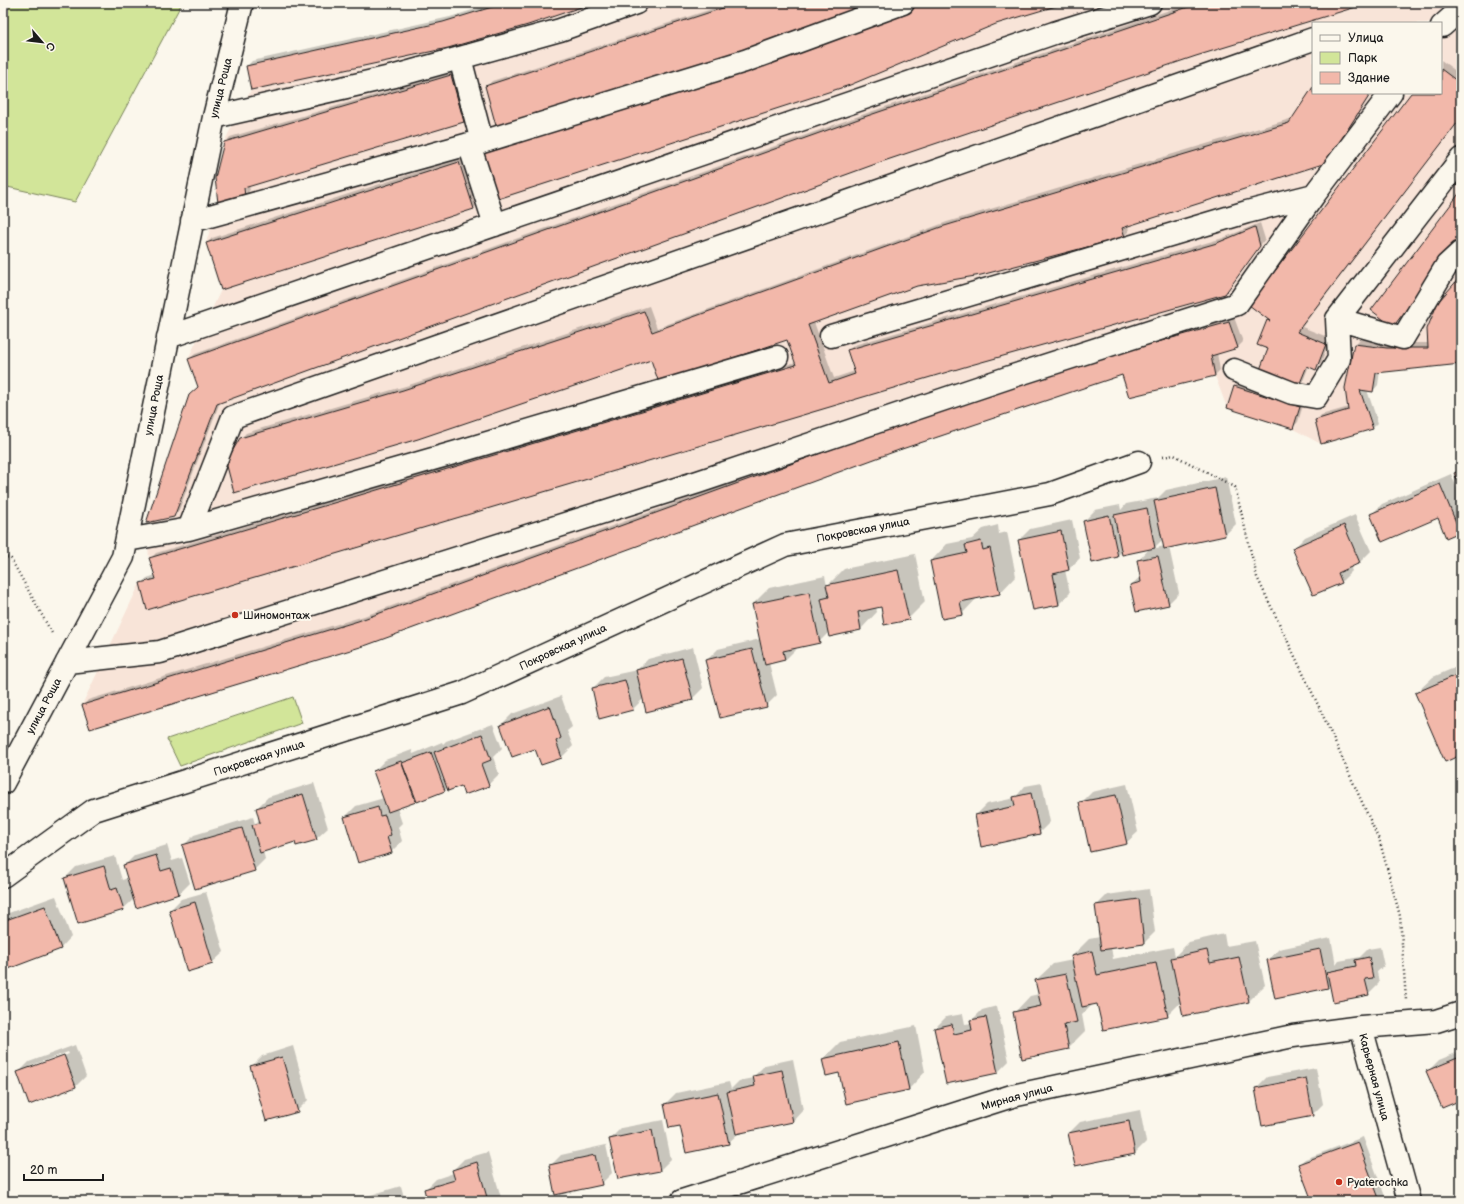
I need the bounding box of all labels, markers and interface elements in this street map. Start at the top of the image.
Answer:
north arrow [22,22,62,62]
legend [1312,22,1442,94]
text: Улица [1348,31,1384,46]
text: С [43,40,58,53]
text: Парк [1348,51,1378,66]
street label: улица Роща [207,56,235,119]
text: Здание [1348,71,1390,86]
street label: улица Роща [142,373,166,436]
street label: Покровская улица [815,514,911,545]
place label: Шиномонтаж [243,609,310,622]
marker: Шиномонтаж [230,610,240,620]
street label: Покровская улица [517,621,609,673]
street label: улица Роща [24,675,64,736]
street label: Покровская улица [212,737,306,779]
street label: Карьерная улица [1356,1032,1392,1123]
street label: Мирная улица [980,1081,1055,1113]
scale bar [24,1156,103,1182]
text: 20 m [30,1163,57,1178]
place label: Pyaterochka [1347,1176,1408,1189]
marker: Pyaterochka [1334,1177,1344,1187]

